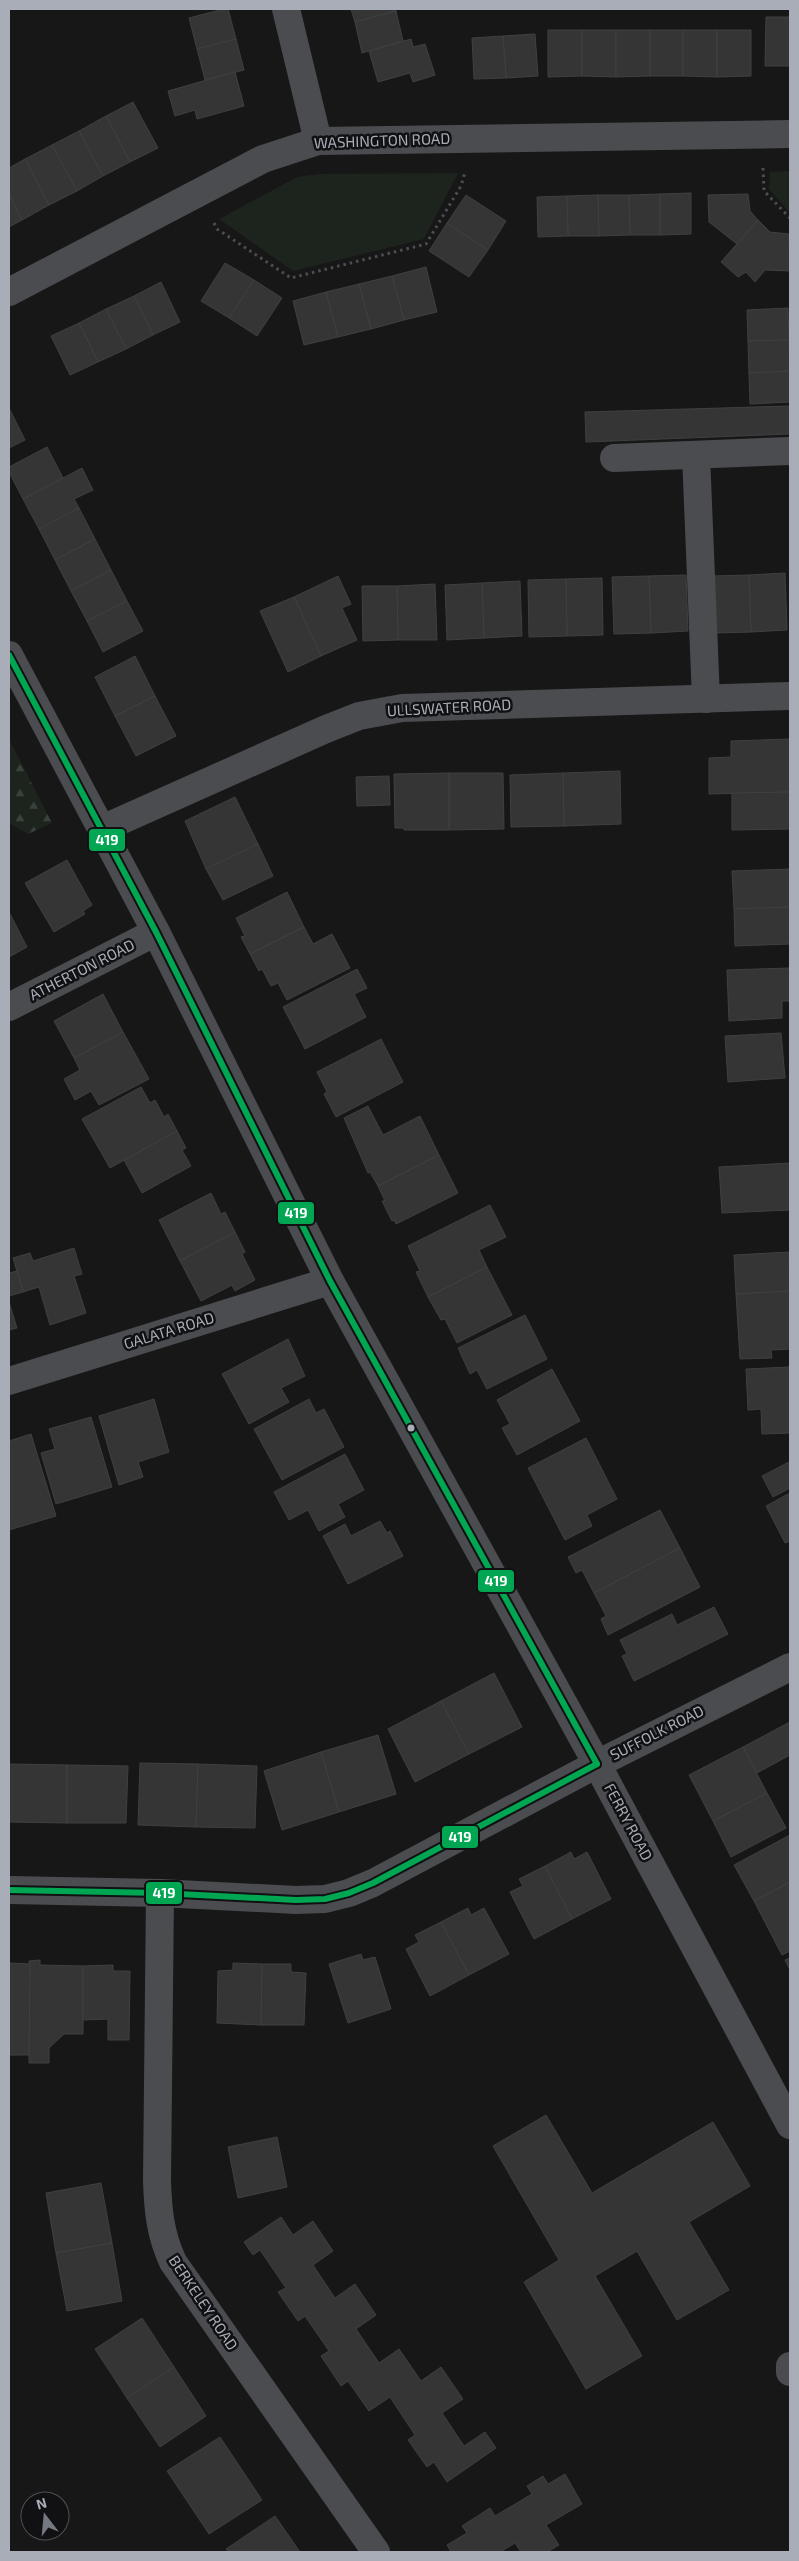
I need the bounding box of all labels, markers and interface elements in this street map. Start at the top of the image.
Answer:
street label: WASHINGTON ROAD [313,129,451,151]
street label: ULLSWATER ROAD [386,695,512,719]
line badge: 419 [88,828,126,852]
text: 419 [95,831,119,848]
street label: ATHERTON ROAD [26,935,137,1003]
line badge: 419 [277,1201,315,1225]
text: 419 [284,1204,308,1221]
street label: GALATA ROAD [121,1308,216,1352]
unlabelled marker [406,1423,416,1433]
line badge: 419 [477,1569,515,1593]
text: 419 [484,1572,508,1589]
street label: SUFFOLK ROAD [607,1701,706,1763]
street label: FERRY ROAD [601,1780,657,1863]
line badge: 419 [441,1825,479,1849]
text: 419 [448,1828,472,1845]
line badge: 419 [145,1881,183,1905]
text: 419 [152,1884,176,1901]
street label: BERKELEY ROAD [166,2252,242,2353]
north arrow [20,2491,70,2541]
text: N [34,2493,48,2513]

